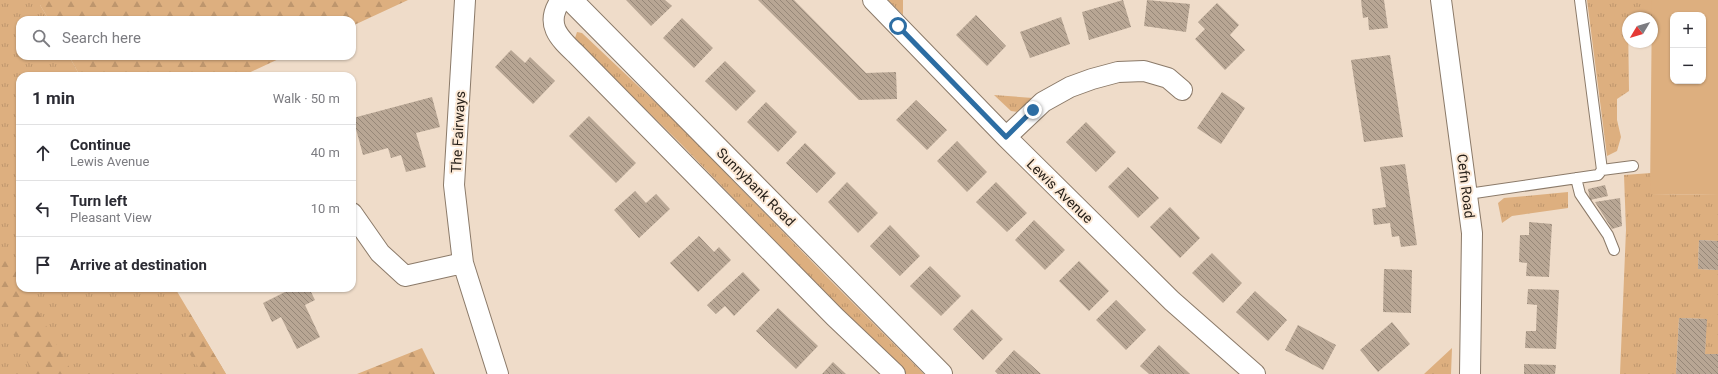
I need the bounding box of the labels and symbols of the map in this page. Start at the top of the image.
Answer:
north arrow [1622,12,1658,48]
route start [889,17,907,35]
street label: The Fairways [448,91,468,173]
route end [1024,101,1042,119]
street label: Sunnybank Road [714,145,798,229]
street label: Cefn Road [1454,153,1478,219]
street label: Lewis Avenue [1024,156,1096,226]

